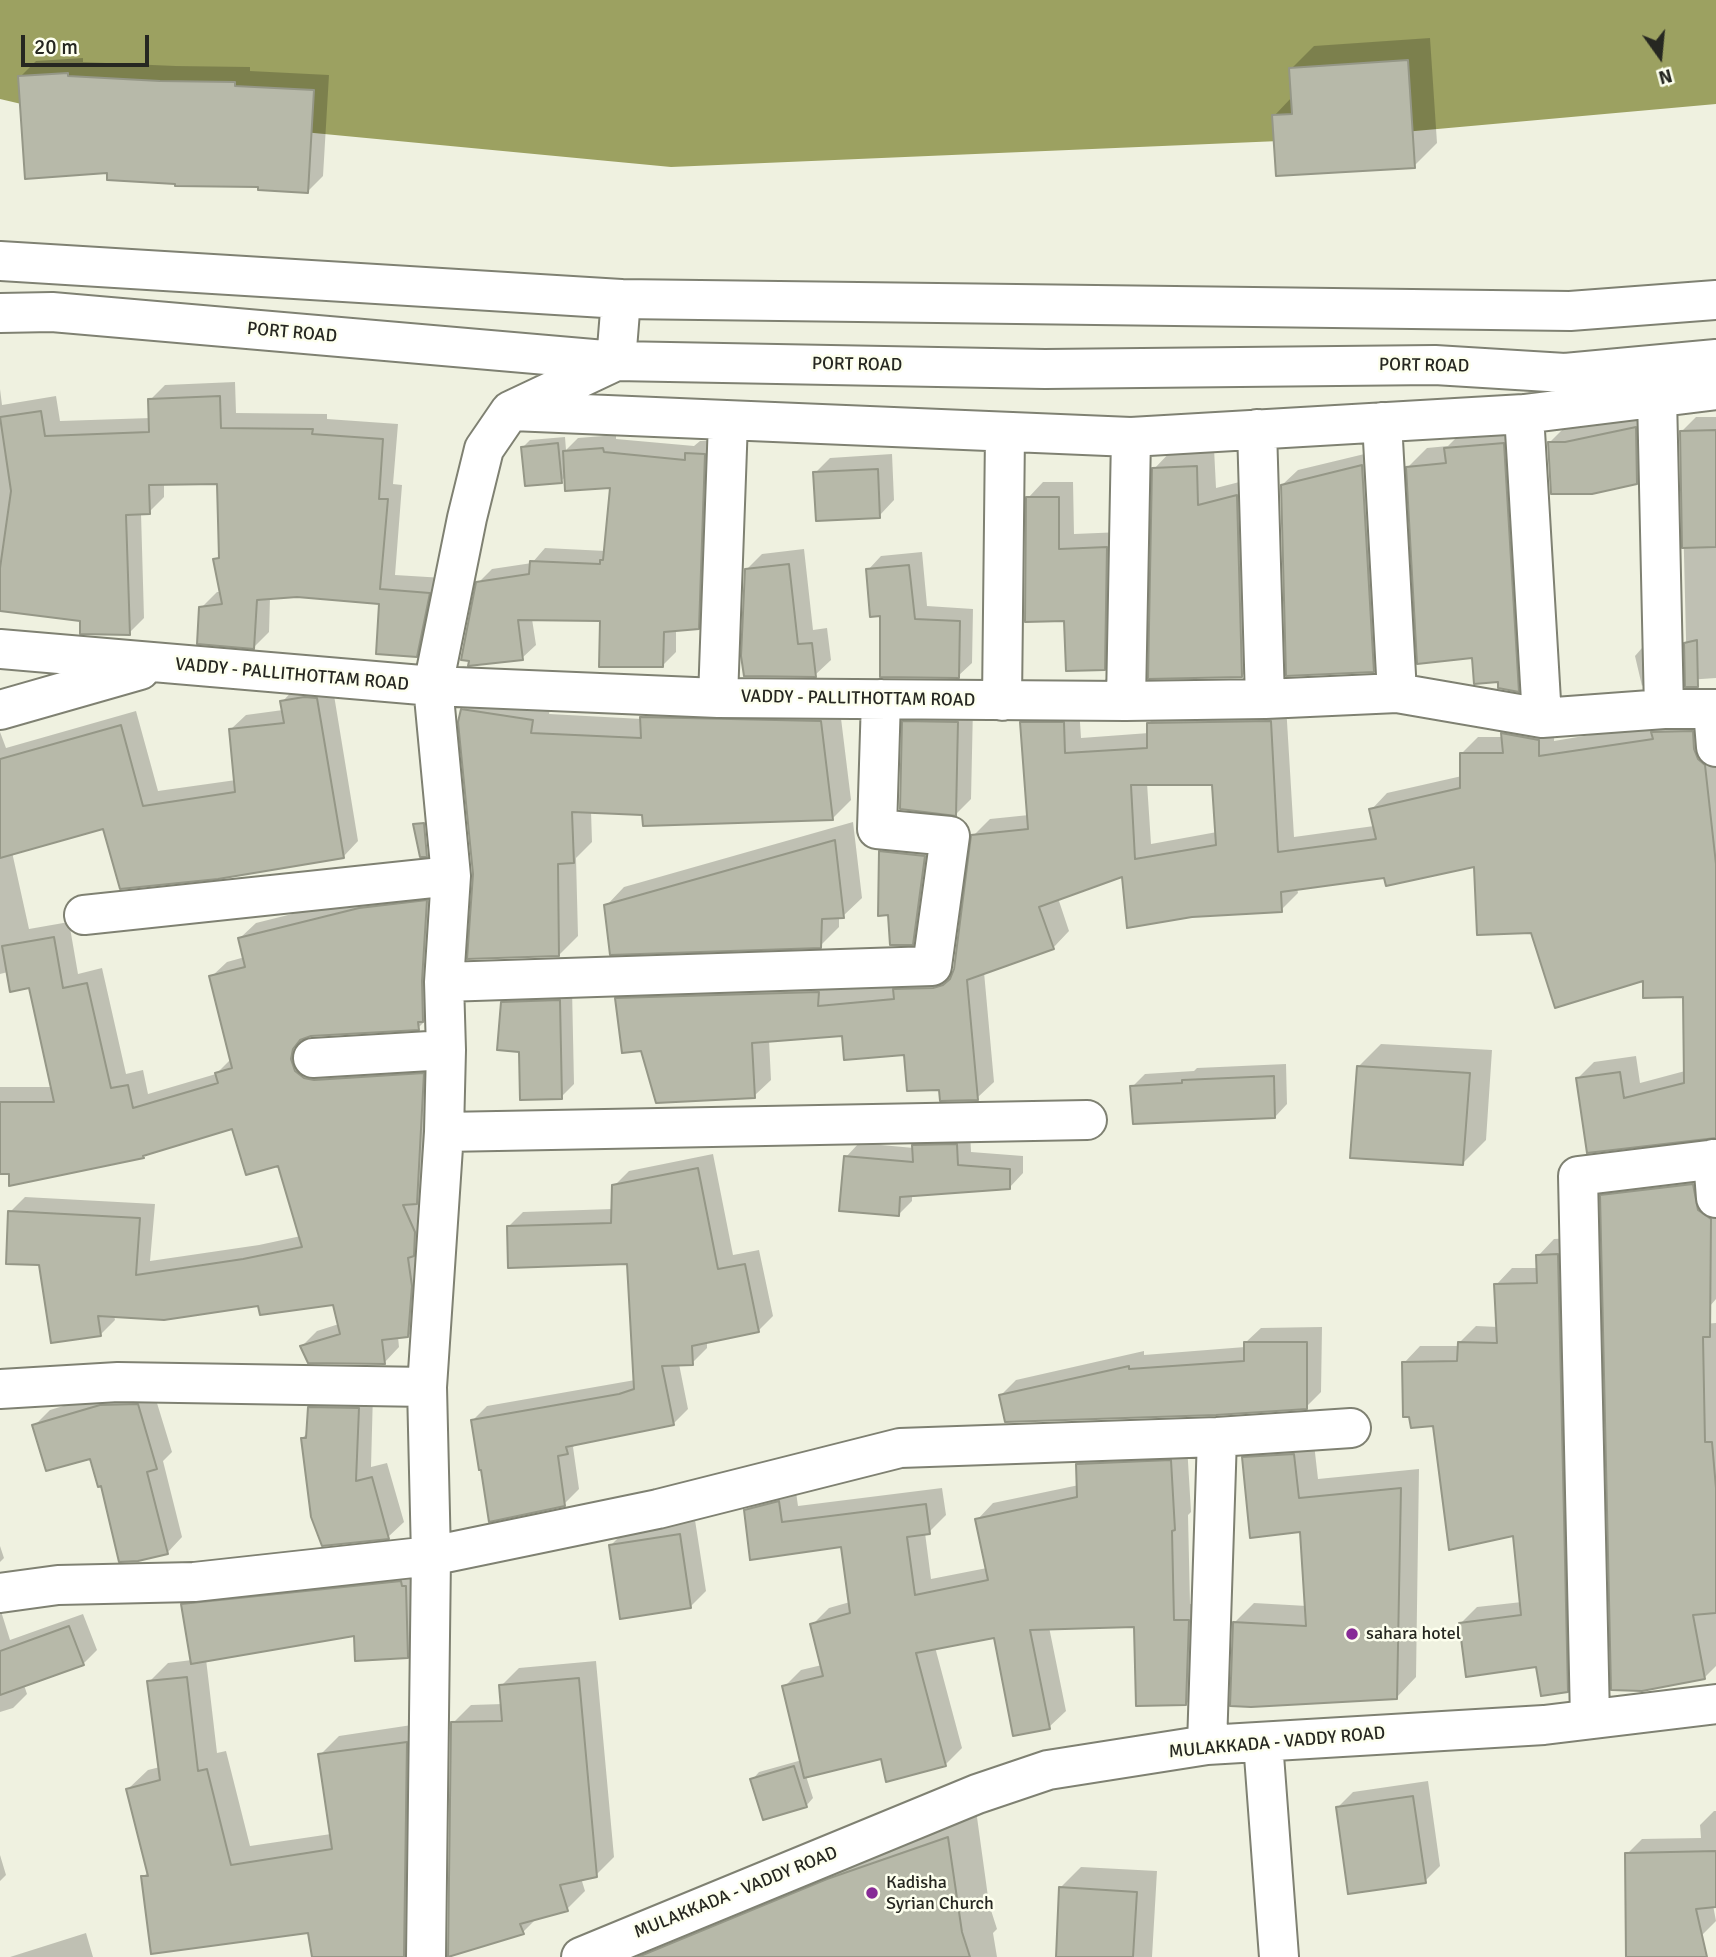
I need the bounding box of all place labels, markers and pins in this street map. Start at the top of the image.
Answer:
place label: sahara hotel [1366,1623,1461,1645]
marker: sahara hotel [1344,1626,1360,1642]
place label: Kadisha Syrian Church [886,1872,994,1914]
marker: Kadisha Syrian Church [864,1885,880,1901]

